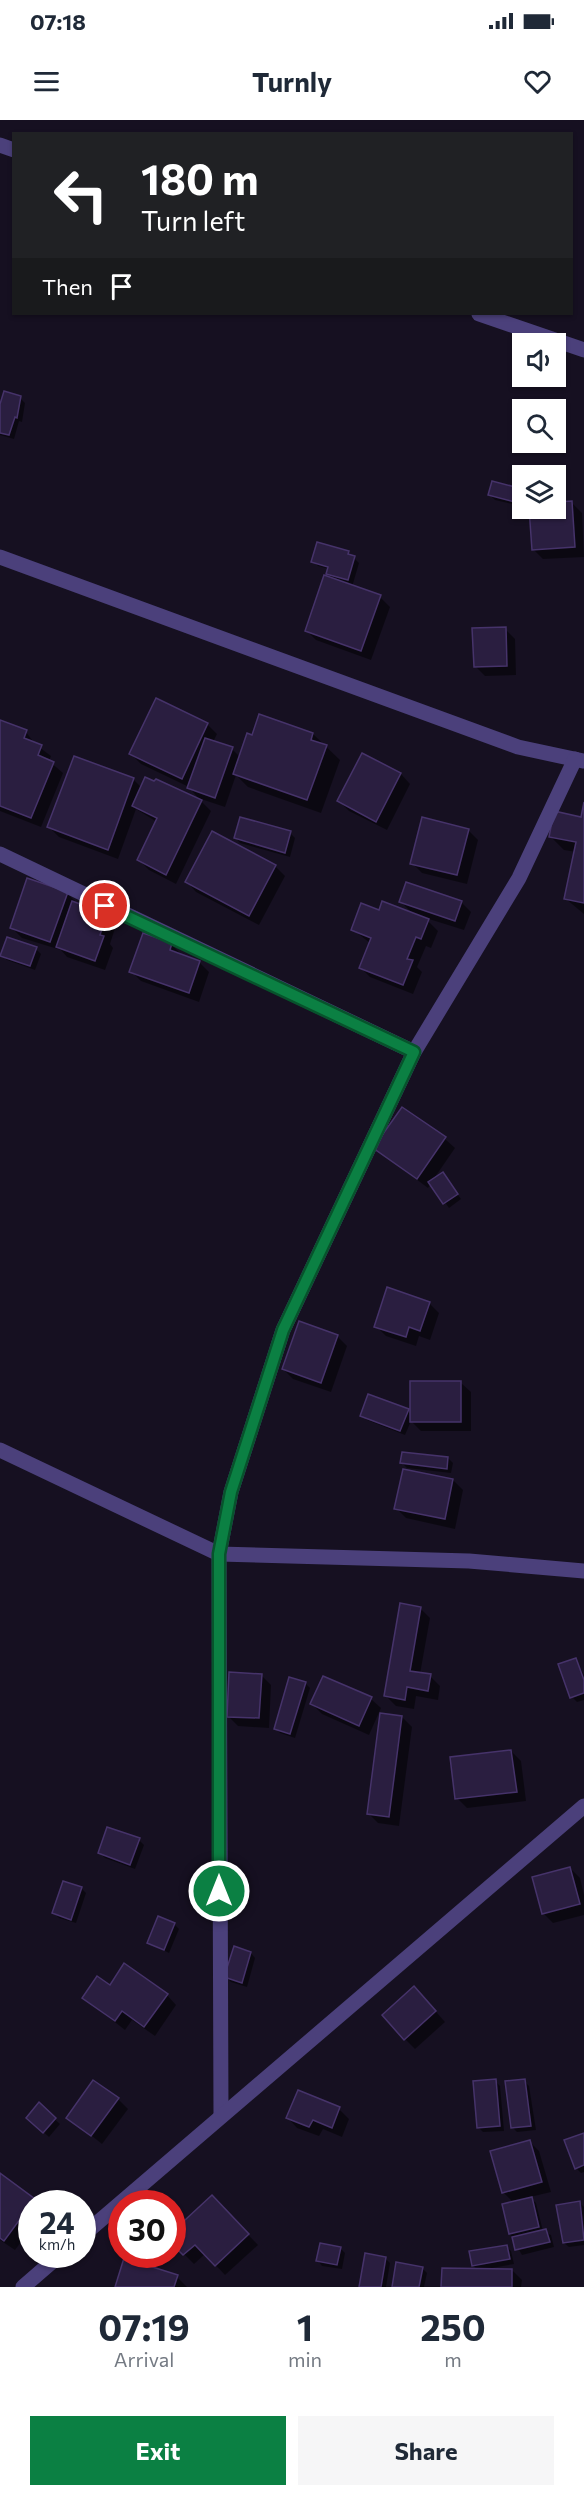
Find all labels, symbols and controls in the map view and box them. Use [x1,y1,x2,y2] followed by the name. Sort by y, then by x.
[30,8,86,35] text: 07:18
[30,65,63,98] icon: menu
[252,65,332,98] text: Turnly
[521,65,554,98] icon: heart
[141,152,259,204] text: 180 m
[42,156,120,234] icon: left
[141,204,245,237] text: Turn left
[105,270,138,303] icon: arrive
[42,273,93,300] text: Then
[512,333,566,519] map controls
[512,333,566,387] button: sound
[512,399,566,453] button: search
[512,465,566,519] button: layers
[79,880,130,931] pin
[88,889,121,922] icon: arrive
[187,1859,251,1923] position arrow
[108,2190,186,2268] speed limit sign: 30
[39,2203,75,2240] text: 24
[39,2235,75,2253] text: km/h
[98,2304,190,2348] text: 07:19
[297,2304,313,2348] text: 1
[420,2304,486,2348] text: 250
[114,2347,174,2371] text: Arrival
[288,2347,322,2371] text: min
[444,2347,462,2371] text: m
[30,2416,286,2485] button: Exit
[298,2416,554,2485] button: Share

